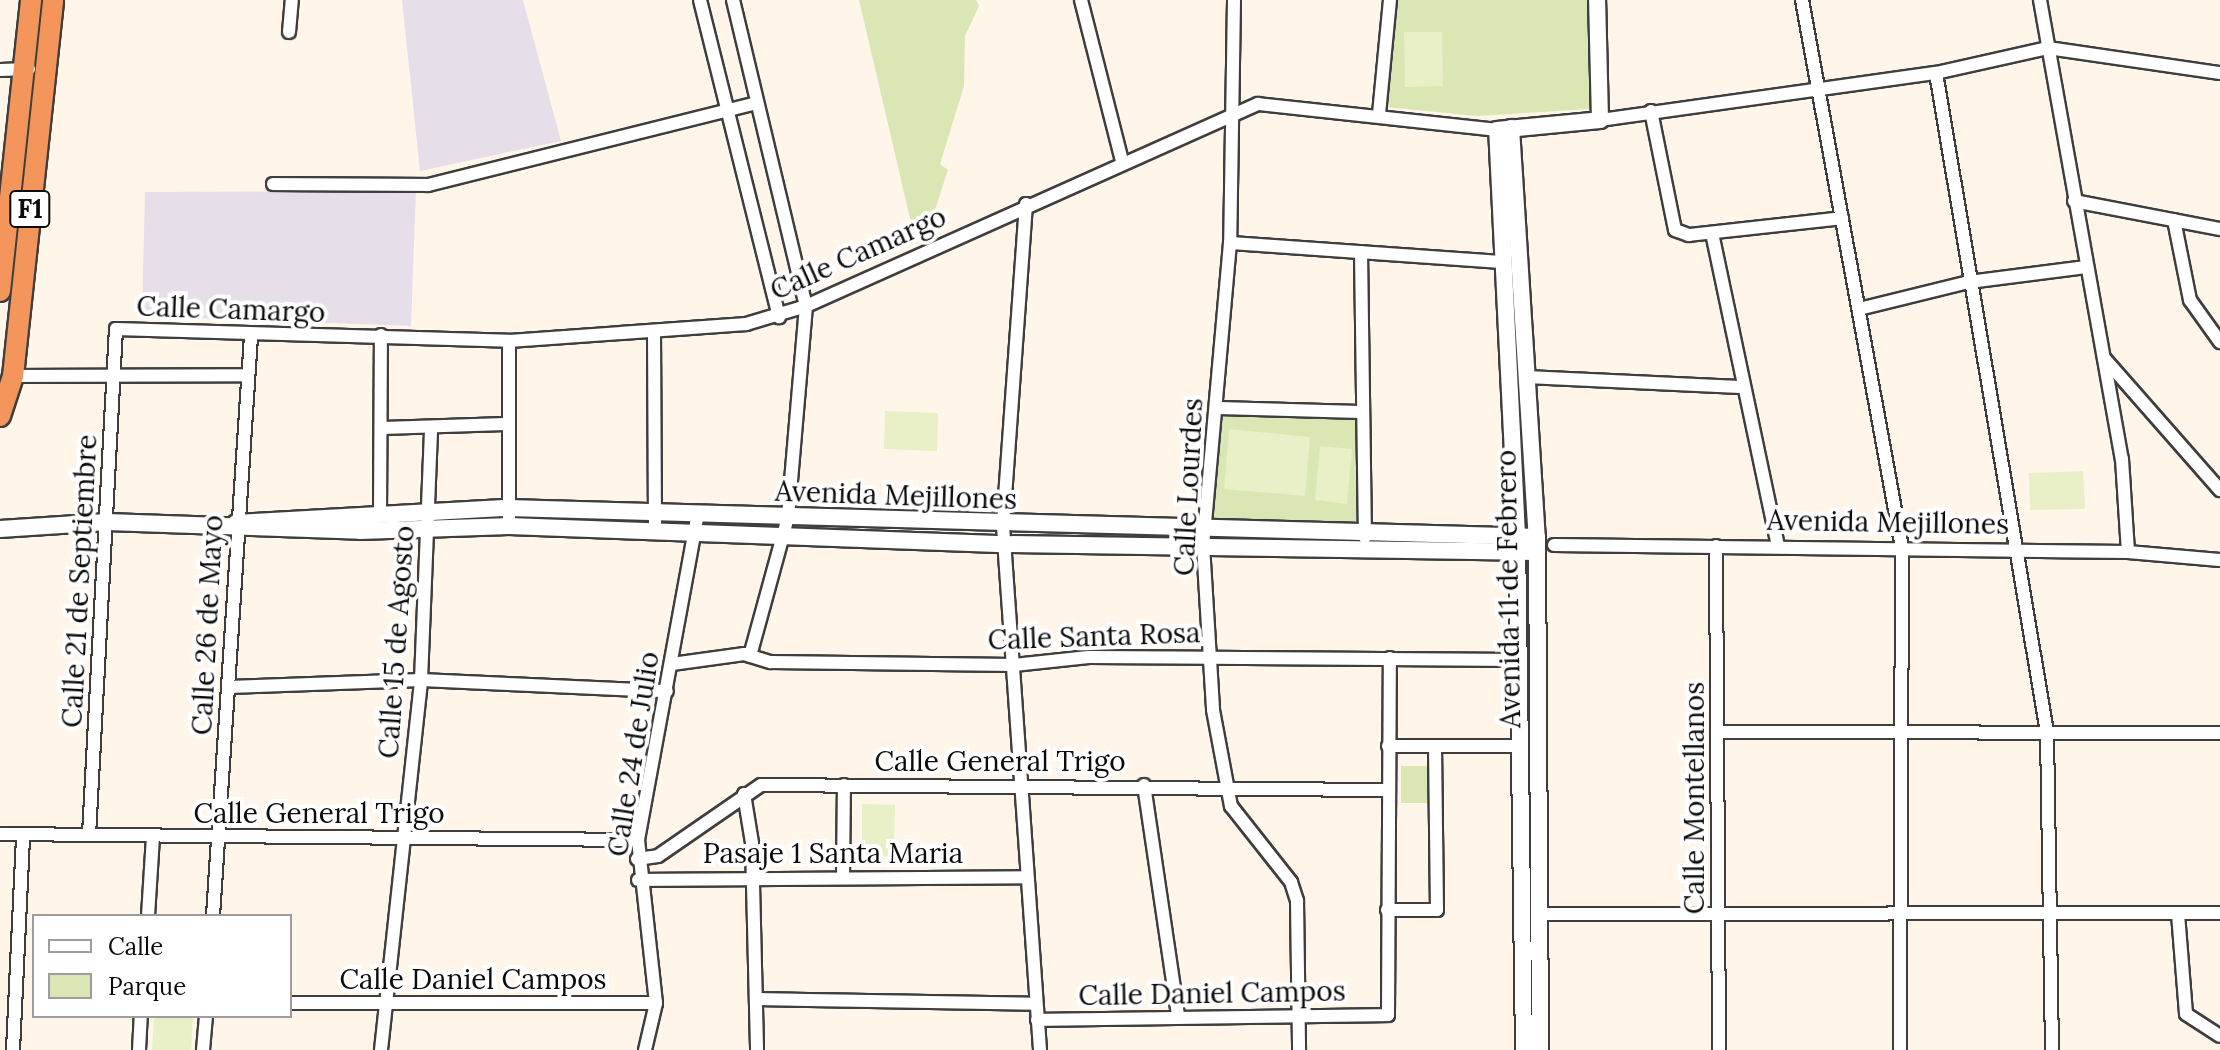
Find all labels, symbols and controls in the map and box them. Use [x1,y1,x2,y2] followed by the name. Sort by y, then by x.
[8,187,52,231] road number: F1
[765,199,951,307] street label: Calle Camargo
[136,289,326,329] street label: Calle Camargo
[1167,397,1209,577] street label: Calle Lourdes
[55,433,103,729] street label: Calle 21 de Septiembre
[1489,450,1527,728] street label: Avenida 11 de Febrero
[774,474,1018,516] street label: Avenida Mejillones
[1767,503,2009,541] street label: Avenida Mejillones
[184,514,230,736] street label: Calle 26 de Mayo
[371,524,421,760] street label: Calle 15 de Agosto
[987,615,1201,657] street label: Calle Santa Rosa
[600,649,666,859] street label: Calle 24 de Julio
[1677,682,1711,914] street label: Calle Montellanos
[874,744,1126,778] street label: Calle General Trigo
[193,796,445,830] street label: Calle General Trigo
[703,836,963,870] street label: Pasaje 1 Santa Maria
[32,914,292,1018] legend
[108,931,163,962] text: Calle
[339,962,607,996] street label: Calle Daniel Campos
[108,971,186,1002] text: Parque
[1078,974,1346,1012] street label: Calle Daniel Campos

